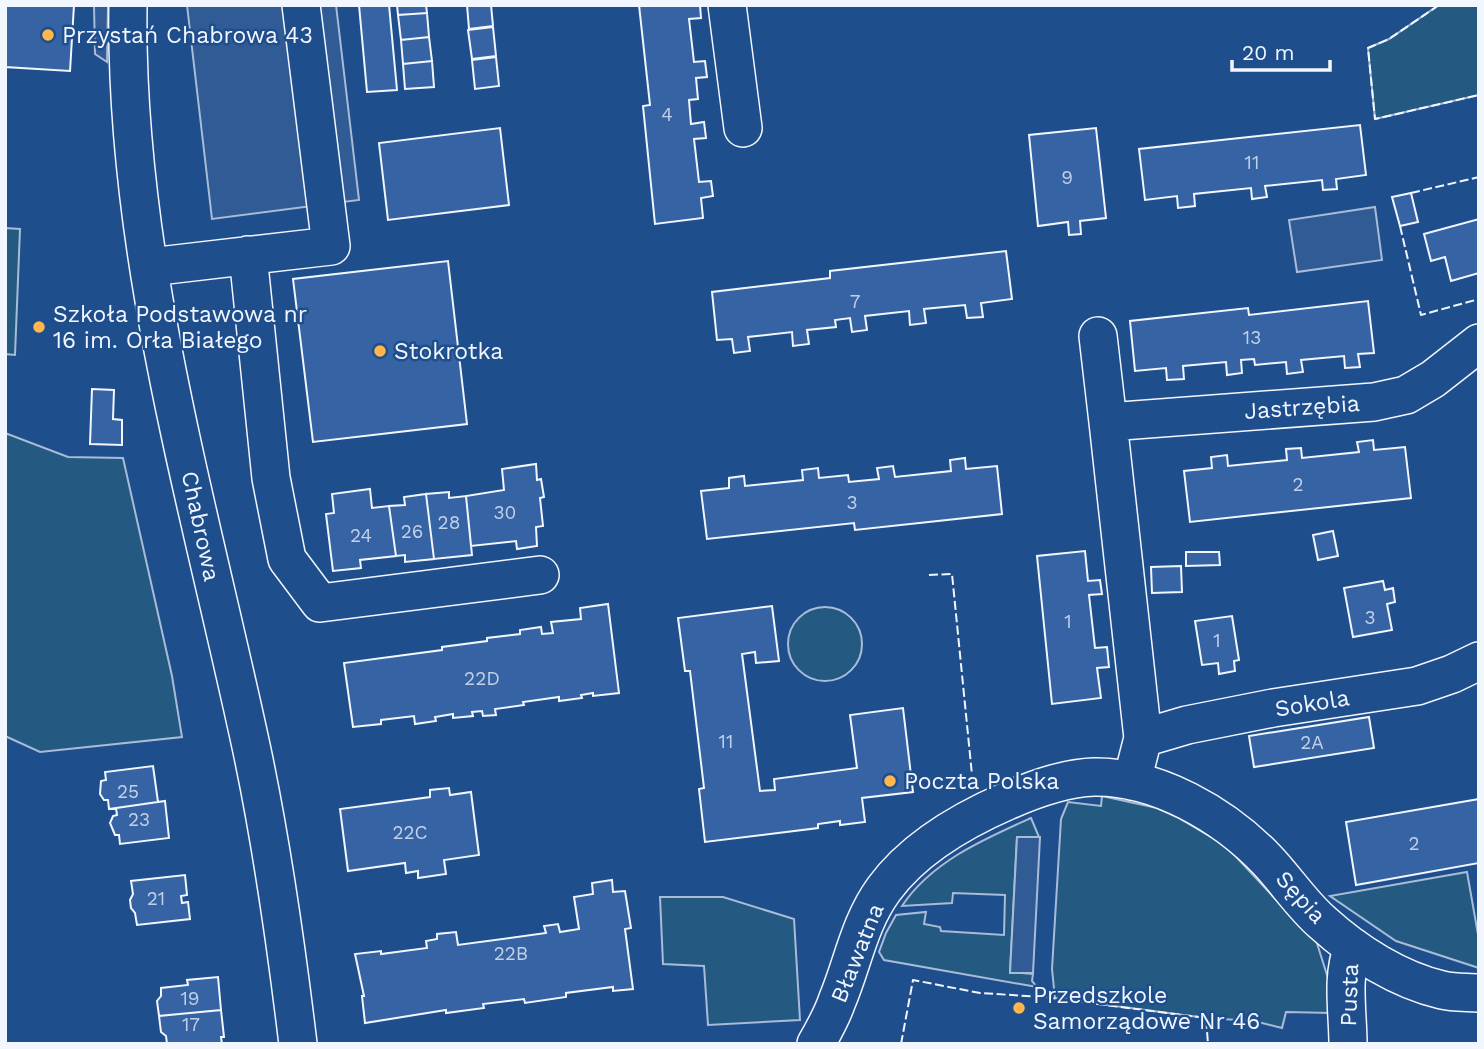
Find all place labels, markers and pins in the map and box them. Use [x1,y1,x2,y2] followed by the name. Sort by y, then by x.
[62,22,313,49] place label: Przystań Chabrowa 43
[40,27,56,43] marker: Przystań Chabrowa 43
[53,301,307,354] place label: Szkoła Podstawowa nr 16 im. Orła Białego
[31,319,47,335] marker: Szkoła Podstawowa nr 16 im. Orła Białego
[394,338,503,365] place label: Stokrotka
[372,343,388,359] marker: Stokrotka
[904,768,1059,795] place label: Poczta Polska
[882,773,898,789] marker: Poczta Polska
[1033,982,1260,1035] place label: Przedszkole Samorządowe Nr 46
[1011,1000,1027,1016] marker: Przedszkole Samorządowe Nr 46

